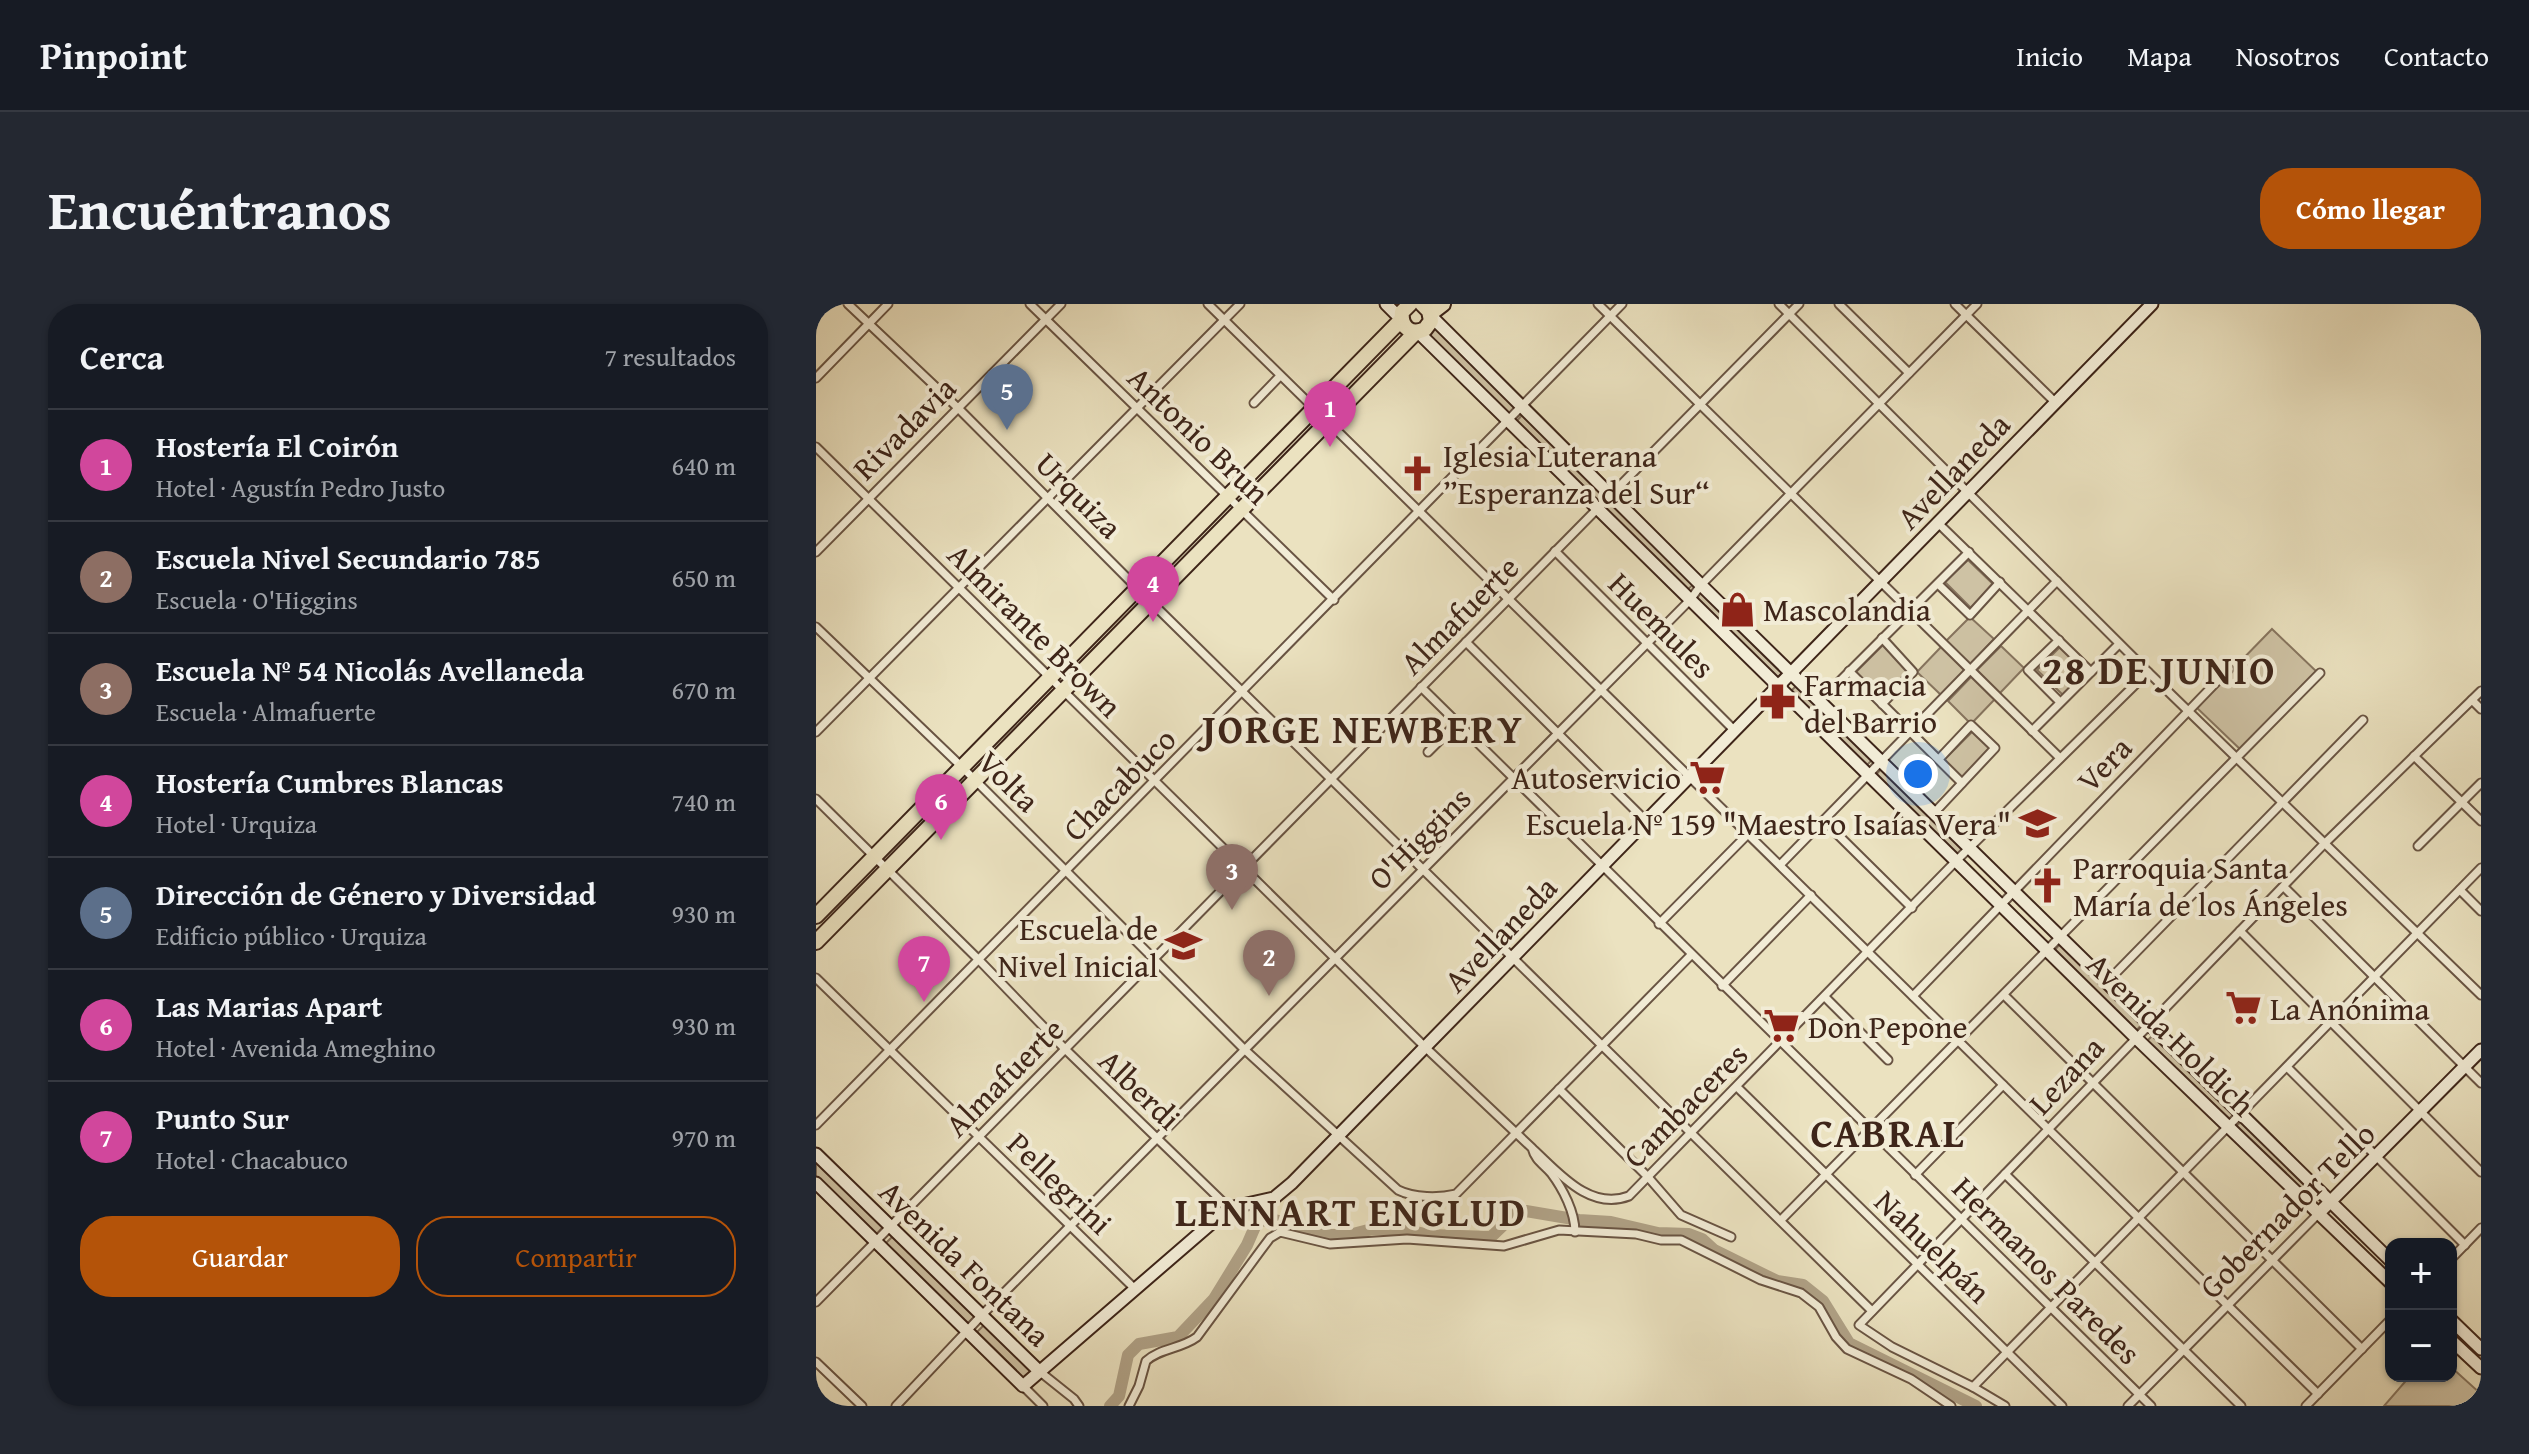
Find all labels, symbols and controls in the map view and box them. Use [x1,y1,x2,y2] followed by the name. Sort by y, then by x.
[40,27,187,83] text: Pinpoint
[2016,35,2083,76] text: Inicio
[2127,35,2192,76] text: Mapa
[2236,35,2340,76] text: Nosotros
[2384,35,2489,76] text: Contacto
[48,167,392,250] text: Encuéntranos
[2260,168,2481,249] button: Cómo llegar
[80,332,164,381] text: Cerca
[605,337,736,376] text: 7 resultados
[1117,355,1281,515] street label: Antonio Brun
[981,364,1033,430] pin: 5
[842,366,966,490] street label: Rivadavia
[1304,381,1356,447] pin: 1
[1885,402,2021,540] street label: Avellaneda
[156,424,398,468] text: Hostería El Coirón
[1443,432,1710,516] place label: Iglesia Luterana ”Esperanza del Sur“
[1025,441,1133,549] street label: Urquiza
[99,446,113,485] text: 1
[671,446,736,485] text: 640 m
[1398,454,1436,492] church icon: Iglesia Luterana ”Esperanza del Sur“
[156,468,445,507] text: Hotel · Agustín Pedro Justo
[937,532,1133,728] street label: Almirante Brown
[156,536,541,580] text: Escuela Nivel Secundario 785
[1389,545,1529,685] street label: Almafuerte
[1127,556,1179,622] pin: 4
[99,558,113,597] text: 2
[671,558,736,597] text: 650 m
[1598,561,1726,689] street label: Huemules
[156,580,358,619] text: Escuela · O'Higgins
[1763,586,1931,633] place label: Mascolandia
[1718,590,1756,628] shop icon: Mascolandia
[2042,640,2276,699] district label: 28 DE JUNIO
[156,648,584,692] text: Escuela Nº 54 Nicolás Avellaneda
[1804,661,1937,745] place label: Farmacia del Barrio
[99,670,113,709] text: 3
[671,670,736,709] text: 670 m
[1759,683,1797,721] pharmacy icon: Farmacia del Barrio
[156,692,376,731] text: Escuela · Almafuerte
[1196,699,1524,758] district label: JORGE NEWBERY
[1051,716,1187,852] street label: Chacabuco
[2066,725,2142,803] street label: Vera
[967,739,1051,823] street label: Volta
[1511,754,1681,801] place label: Autoservicio
[1898,754,1938,794] your location
[1688,758,1726,796] supermarket icon: Autoservicio
[156,760,504,804] text: Hostería Cumbres Blancas
[915,774,967,840] pin: 6
[1357,776,1481,900] street label: O'Higgins
[99,782,113,821] text: 4
[671,782,736,821] text: 740 m
[1526,800,2011,847] place label: Escuela Nº 159 "Maestro Isaías Vera"
[156,804,317,843] text: Hotel · Urquiza
[2018,804,2056,842] school or university icon: Escuela Nº 159 "Maestro Isaías Vera"
[1206,844,1258,910] pin: 3
[2073,844,2348,928] place label: Parroquia Santa María de los Ángeles
[1432,865,1568,1003] street label: Avellaneda
[2028,866,2066,904] church icon: Parroquia Santa María de los Ángeles
[156,872,596,916] text: Dirección de Género y Diversidad
[99,894,113,933] text: 5
[671,894,736,933] text: 930 m
[998,905,1158,989] place label: Escuela de Nivel Inicial
[156,916,427,955] text: Edificio público · Urquiza
[1165,927,1203,965] school or university icon: Escuela de Nivel Inicial
[1243,930,1295,996] pin: 2
[898,936,950,1002] pin: 7
[2076,941,2266,1127] street label: Avenida Holdich
[156,984,382,1028] text: Las Marias Apart
[2270,985,2430,1032] place label: La Anónima
[2225,989,2263,1027] supermarket icon: La Anónima
[1808,1003,1968,1050] place label: Don Pepone
[99,1006,113,1045] text: 6
[671,1006,736,1045] text: 930 m
[934,1007,1074,1147] street label: Almafuerte
[1763,1007,1801,1045] supermarket icon: Don Pepone
[2017,1025,2115,1125] street label: Lezana
[156,1028,436,1067] text: Hotel · Avenida Ameghino
[1612,1032,1758,1178] street label: Cambaceres
[1088,1038,1192,1140] street label: Alberdi
[156,1096,289,1140] text: Punto Sur
[1811,1103,1965,1162] district label: CABRAL
[2188,1111,2386,1309] street label: Gobernador Tello
[99,1118,113,1157] text: 7
[671,1118,736,1157] text: 970 m
[997,1121,1123,1245] street label: Pellegrini
[156,1140,348,1179] text: Hotel · Chacabuco
[1942,1165,2152,1375] street label: Hermanos Paredes
[869,1169,1061,1357] street label: Avenida Fontana
[1864,1178,2002,1314] street label: Nahuelpán
[1175,1182,1527,1241] district label: LENNART ENGLUD
[80,1216,400,1297] button: Guardar
[416,1216,736,1297] button: Compartir
[2385,1238,2457,1382] map controls
[2385,1238,2457,1310] button: +
[2385,1310,2457,1382] button: −

